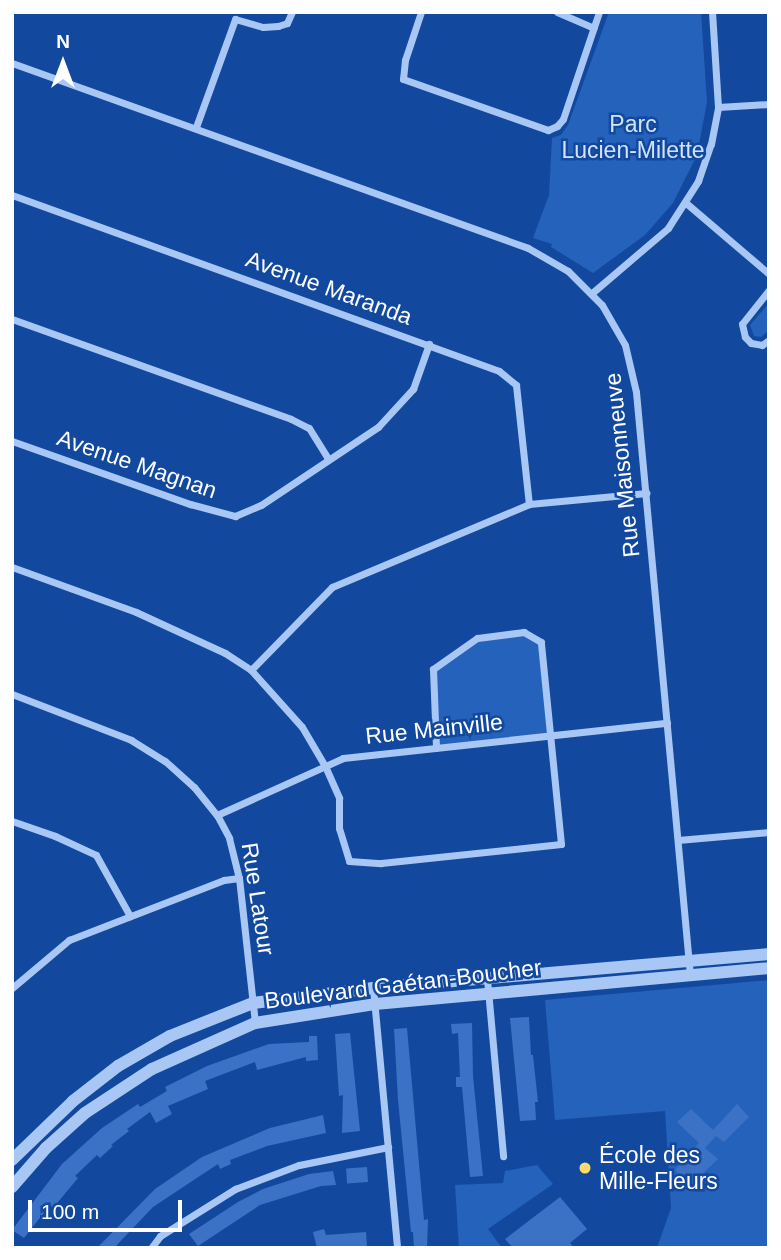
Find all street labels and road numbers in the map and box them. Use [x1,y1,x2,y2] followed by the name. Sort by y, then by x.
[242,245,416,331] street label: Avenue Maranda
[599,371,645,559] street label: Rue Maisonneuve
[54,424,220,504] street label: Avenue Magnan
[364,708,504,750] street label: Rue Mainville
[235,841,281,957] street label: Rue Latour
[263,953,543,1015] street label: Boulevard Gaétan-Boucher

